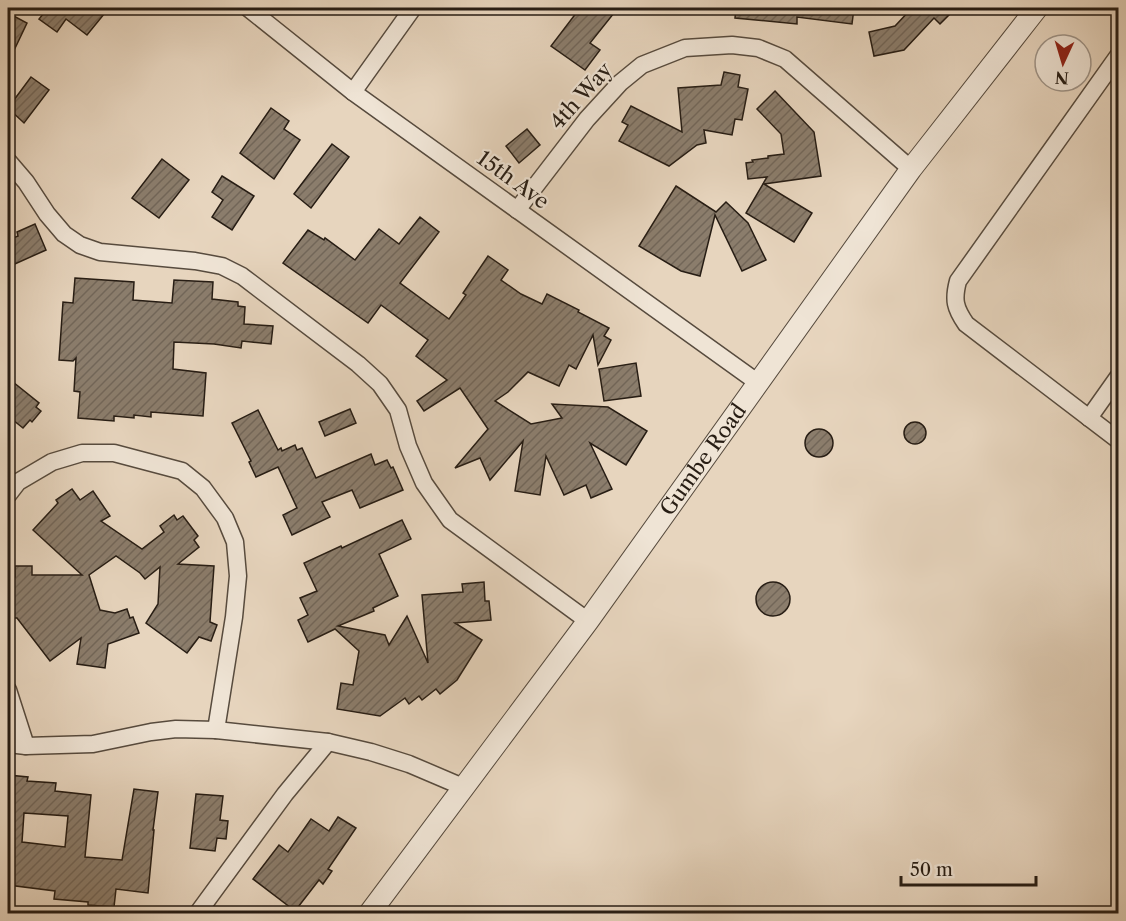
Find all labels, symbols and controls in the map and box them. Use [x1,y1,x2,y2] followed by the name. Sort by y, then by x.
[1033,33,1093,93] north arrow
[544,57,617,134] street label: 4th Way
[1054,67,1070,88] text: N
[473,145,554,214] street label: 15th Ave
[654,399,751,520] street label: Gumbe Road
[901,849,1036,887] scale bar
[910,859,953,881] text: 50 m

